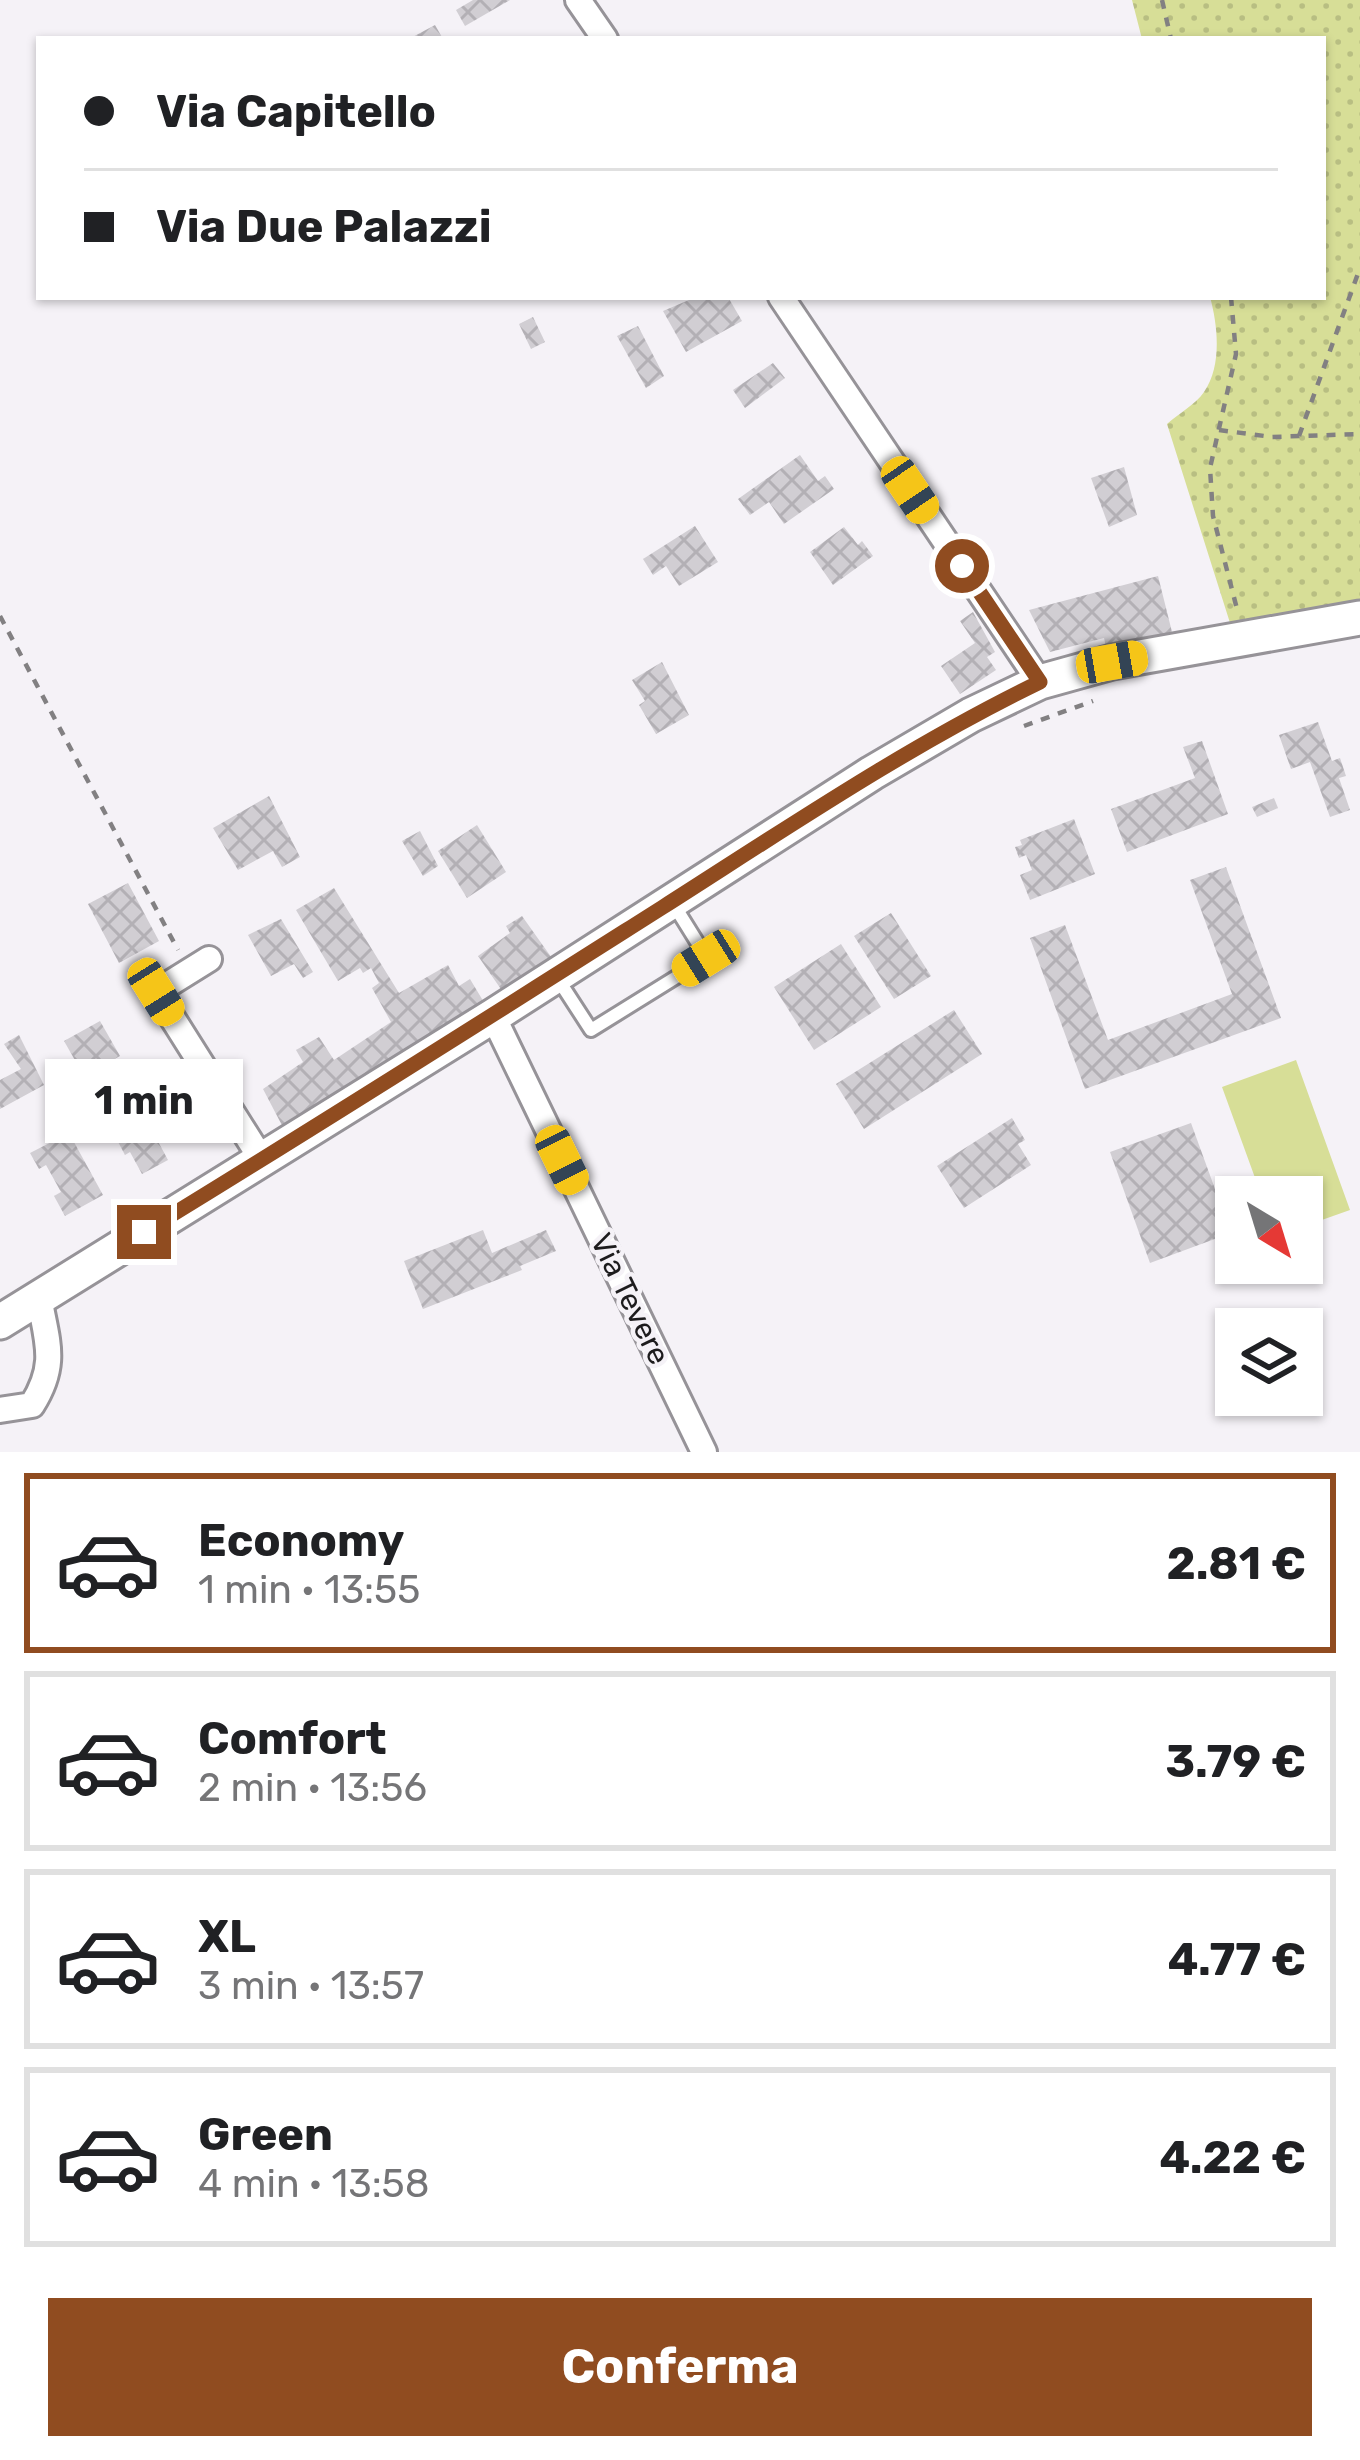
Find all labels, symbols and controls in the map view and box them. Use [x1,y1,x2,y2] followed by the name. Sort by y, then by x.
[156,85,436,138] text: Via Capitello
[156,200,492,253] text: Via Due Palazzi
[875,450,945,530] car
[935,539,989,593] route start
[1073,638,1151,686] car
[666,924,746,992] car
[122,952,190,1032] car
[45,1058,243,1142] callout: 1 min
[94,1078,194,1124] text: 1 min
[530,1120,594,1200] car
[1215,1176,1323,1284] north arrow
[1215,1176,1323,1416] map controls
[117,1205,171,1259] route end
[583,1228,677,1370] street label: Via Tevere
[1215,1308,1323,1416] button: layers
[54,1509,162,1617] icon: car
[198,1514,404,1567] text: Economy
[1166,1537,1306,1590] text: 2.81 €
[198,1567,420,1613] text: 1 min · 13:55
[54,1707,162,1815] icon: car
[198,1712,387,1765] text: Comfort
[1165,1735,1306,1788] text: 3.79 €
[198,1765,427,1811] text: 2 min · 13:56
[54,1905,162,2013] icon: car
[198,1910,256,1963] text: XL
[1168,1933,1306,1986] text: 4.77 €
[198,1963,424,2009] text: 3 min · 13:57
[54,2103,162,2211] icon: car
[198,2108,333,2161] text: Green
[1159,2131,1306,2184] text: 4.22 €
[198,2161,430,2207] text: 4 min · 13:58
[48,2298,1312,2436] button: Conferma

